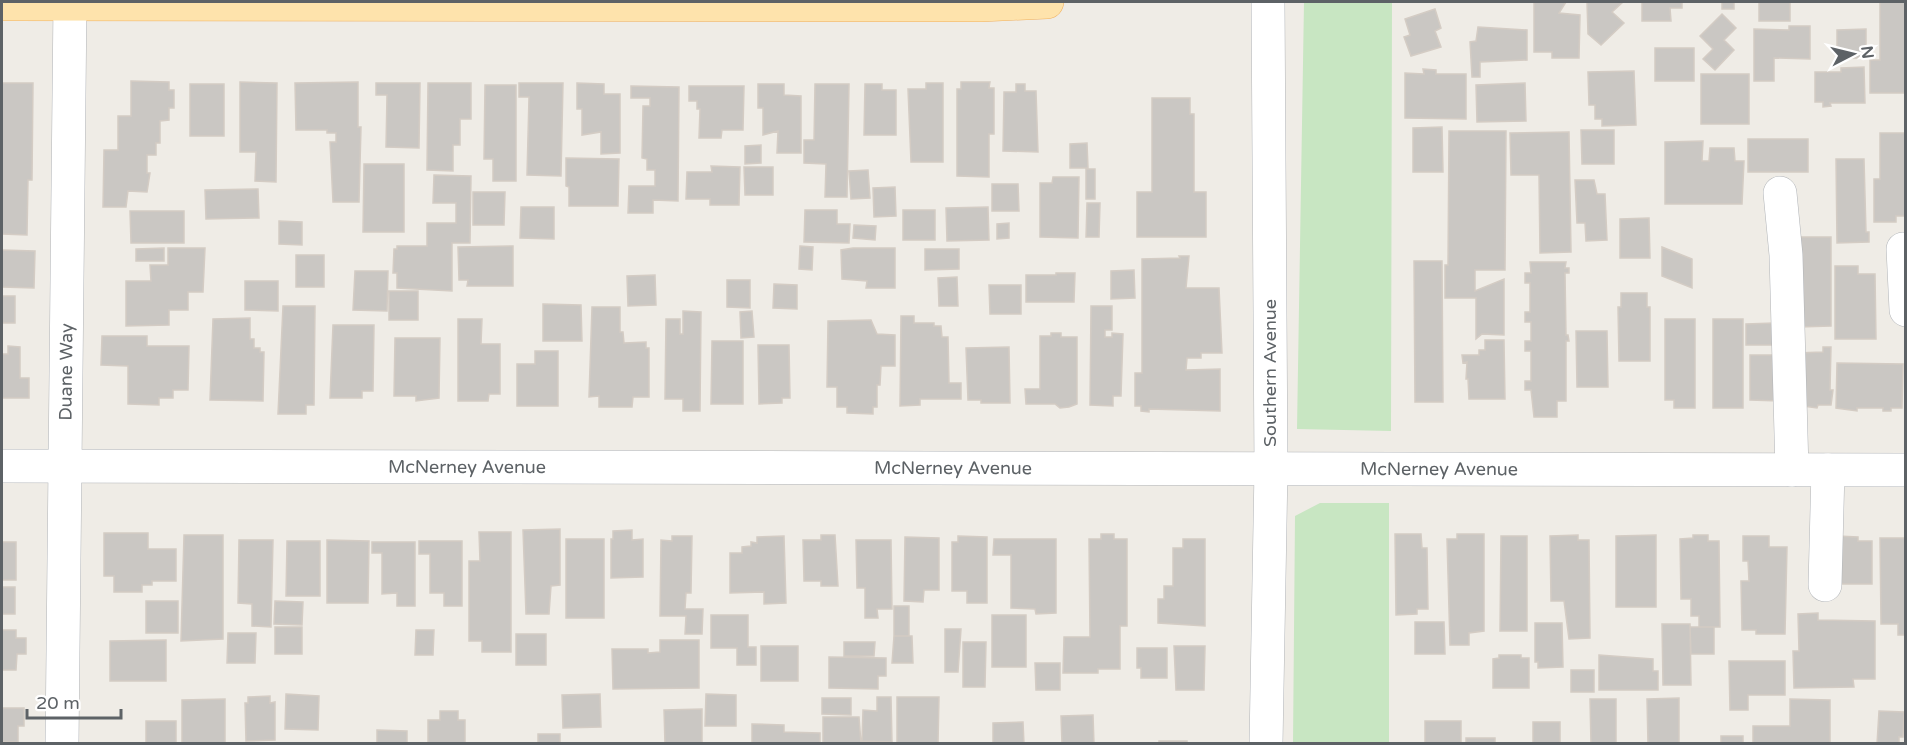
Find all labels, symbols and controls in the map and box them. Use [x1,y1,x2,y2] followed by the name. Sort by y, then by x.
[1823,24,1883,84] north arrow
[1856,45,1878,60] text: N
[1259,299,1281,447] street label: Southern Avenue
[54,323,78,421] street label: Duane Way
[388,456,546,478] street label: McNerney Avenue
[874,457,1032,479] street label: McNerney Avenue
[1360,458,1518,480] street label: McNerney Avenue
[27,682,122,720] scale bar
[36,692,80,714] text: 20 m

